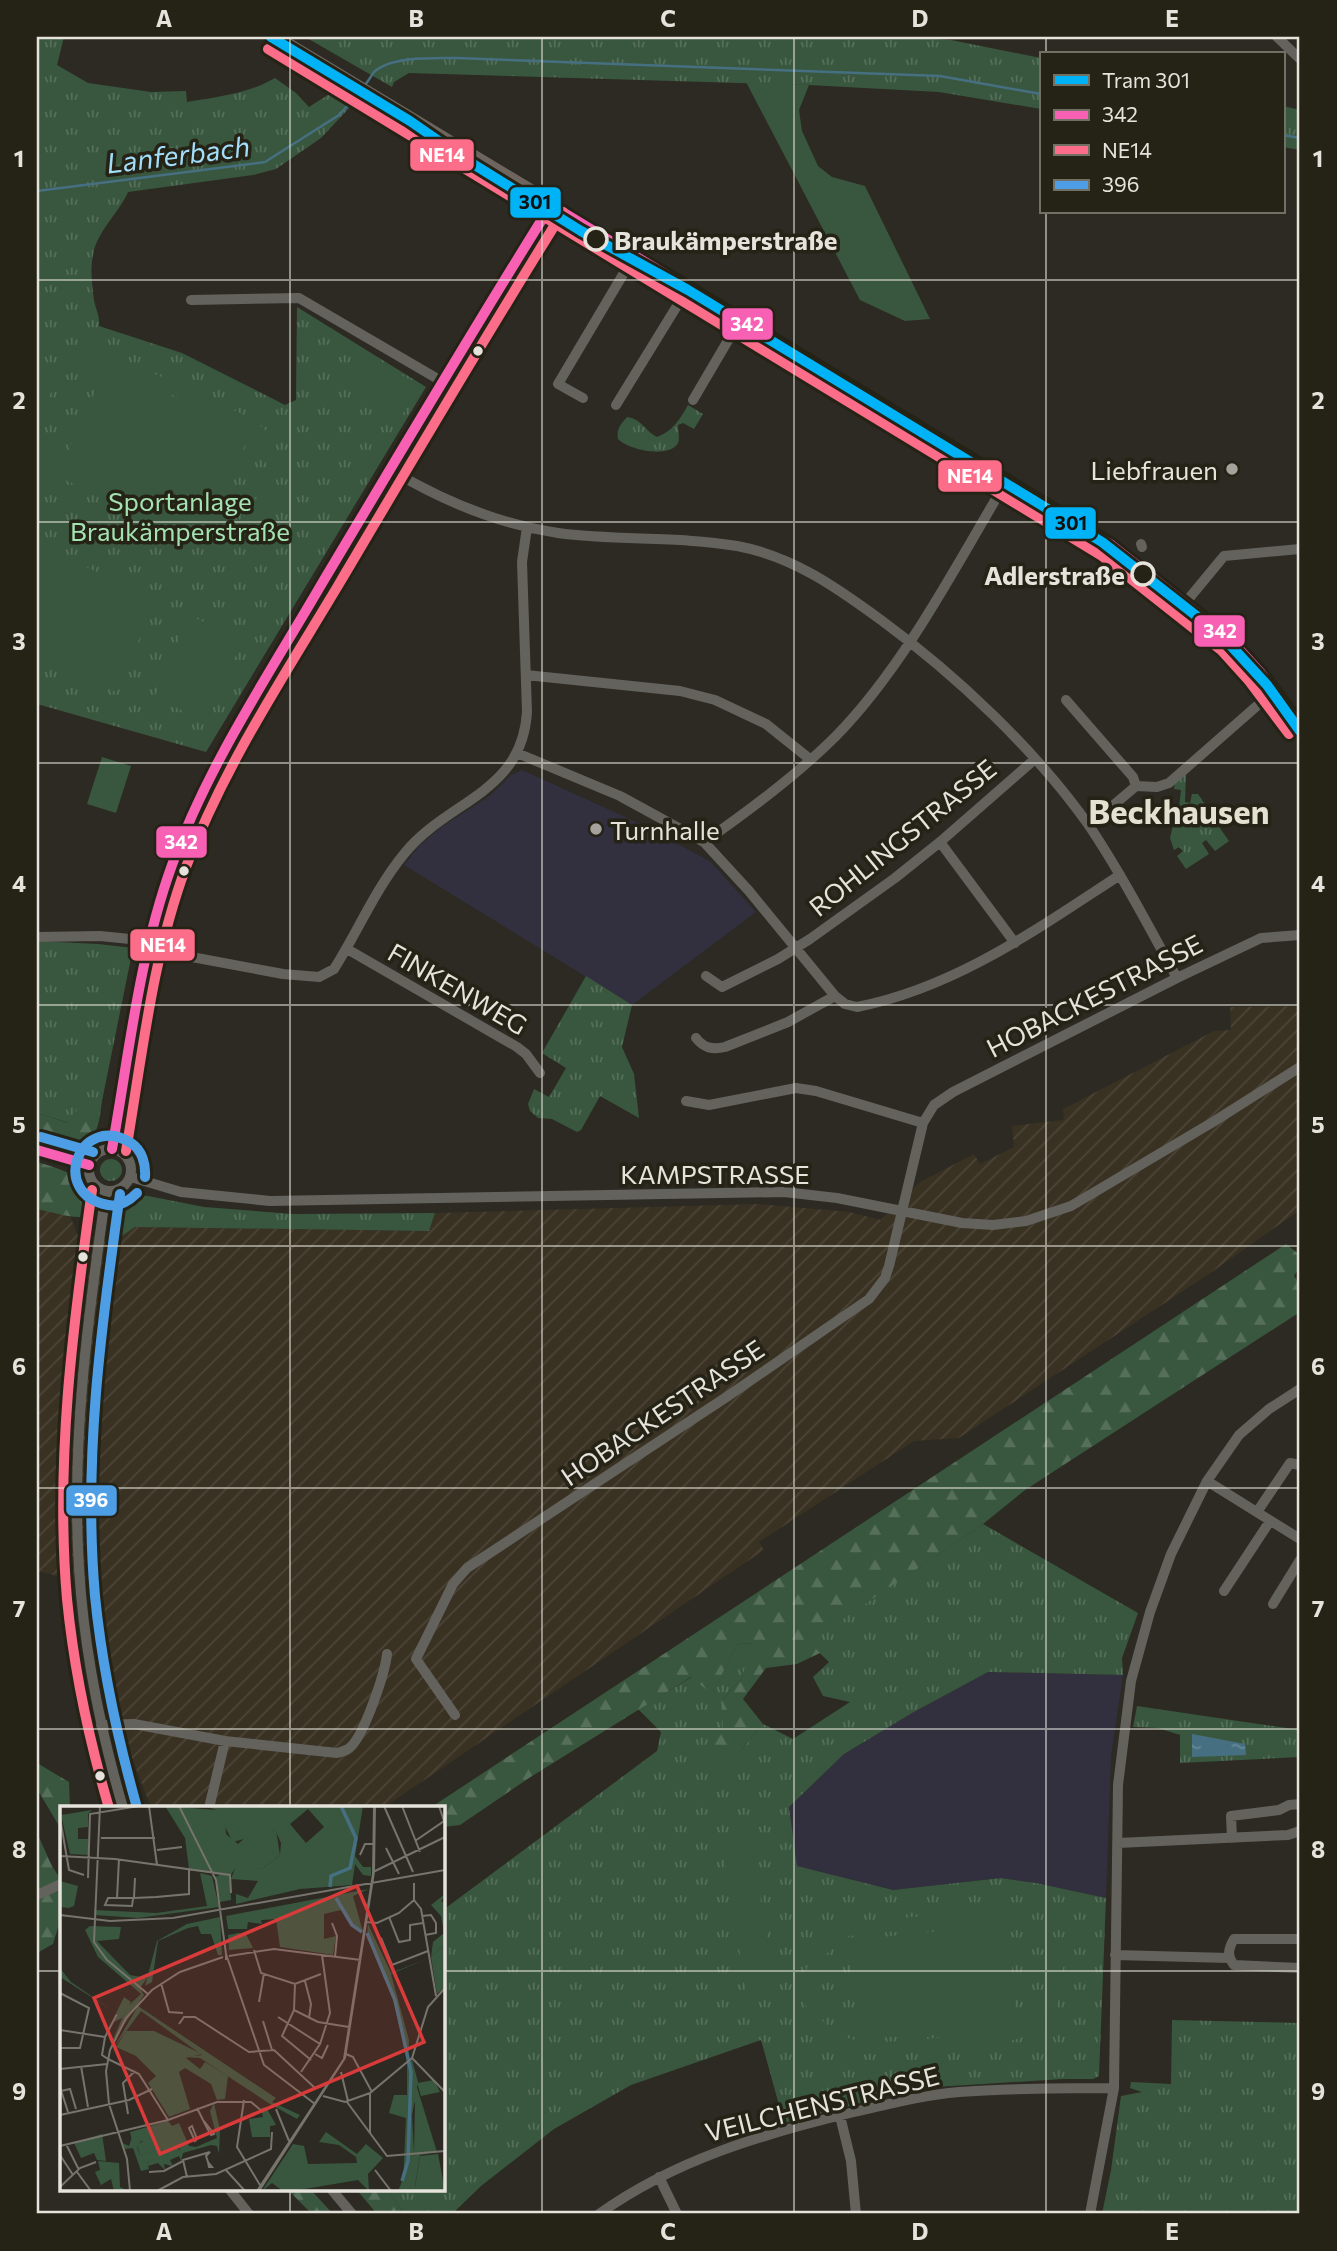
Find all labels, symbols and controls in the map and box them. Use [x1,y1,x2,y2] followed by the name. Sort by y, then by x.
[156,4,173,32] text: A
[408,4,424,32] text: B
[660,4,676,32] text: C
[912,4,929,32] text: D
[1165,4,1179,32] text: E
[1040,52,1284,214] legend
[1102,67,1190,92] text: Tram 301
[1102,101,1138,126] text: 342
[104,128,252,180] water label: Lanferbach
[1102,137,1152,162] text: NE14
[409,138,475,172] line badge: NE14
[419,143,465,166] text: NE14
[14,144,24,172] text: 1
[1313,144,1323,172] text: 1
[1102,171,1139,196] text: 396
[509,186,562,219] line badge: 301
[519,190,551,213] text: 301
[614,224,838,255] place label: Braukämperstraße
[584,227,608,251] marker: Braukämperstraße
[721,307,774,341] line badge: 342
[730,312,764,335] text: 342
[471,344,485,358] unlabelled marker
[12,386,26,414] text: 2
[1311,386,1325,414] text: 2
[1090,454,1218,485] place label: Liebfrauen
[937,459,1003,493] line badge: NE14
[1224,461,1240,477] marker: Liebfrauen
[947,464,993,487] text: NE14
[70,485,290,546] park label: Sportanlage Braukämperstraße
[1044,506,1097,540] line badge: 301
[1055,511,1087,534] text: 301
[984,559,1125,590] place label: Adlerstraße
[1131,562,1155,586] marker: Adlerstraße
[1193,614,1246,648] line badge: 342
[1203,619,1237,642] text: 342
[12,627,26,655] text: 3
[1311,627,1325,655] text: 3
[802,752,1002,922] street label: ROHLINGSTRASSE
[1088,790,1270,831] district label: Beckhausen
[610,814,720,845] place label: Turnhalle
[588,821,604,837] marker: Turnhalle
[155,825,208,859] line badge: 342
[164,830,198,853] text: 342
[177,864,191,878] unlabelled marker
[12,869,26,897] text: 4
[1311,869,1325,897] text: 4
[981,927,1207,1063] street label: HOBACKESTRASSE
[129,928,196,962] line badge: NE14
[140,933,186,956] text: NE14
[383,936,533,1040] street label: FINKENWEG
[12,1110,26,1138] text: 5
[1311,1110,1325,1138] text: 5
[620,1158,810,1189] street label: KAMPSTRASSE
[76,1250,90,1264] unlabelled marker
[555,1333,769,1491] street label: HOBACKESTRASSE
[12,1352,26,1380] text: 6
[1311,1352,1325,1380] text: 6
[65,1484,118,1517] line badge: 396
[74,1488,108,1511] text: 396
[13,1594,25,1622] text: 7
[1312,1594,1324,1622] text: 7
[93,1769,107,1783] unlabelled marker
[60,1806,444,2192] inset map
[12,1835,26,1863] text: 8
[1311,1835,1325,1863] text: 8
[702,2059,942,2147] street label: VEILCHENSTRASSE
[12,2077,26,2105] text: 9
[1311,2077,1325,2105] text: 9
[156,2217,173,2245] text: A
[408,2217,424,2245] text: B
[660,2217,676,2245] text: C
[912,2217,929,2245] text: D
[1165,2217,1179,2245] text: E

